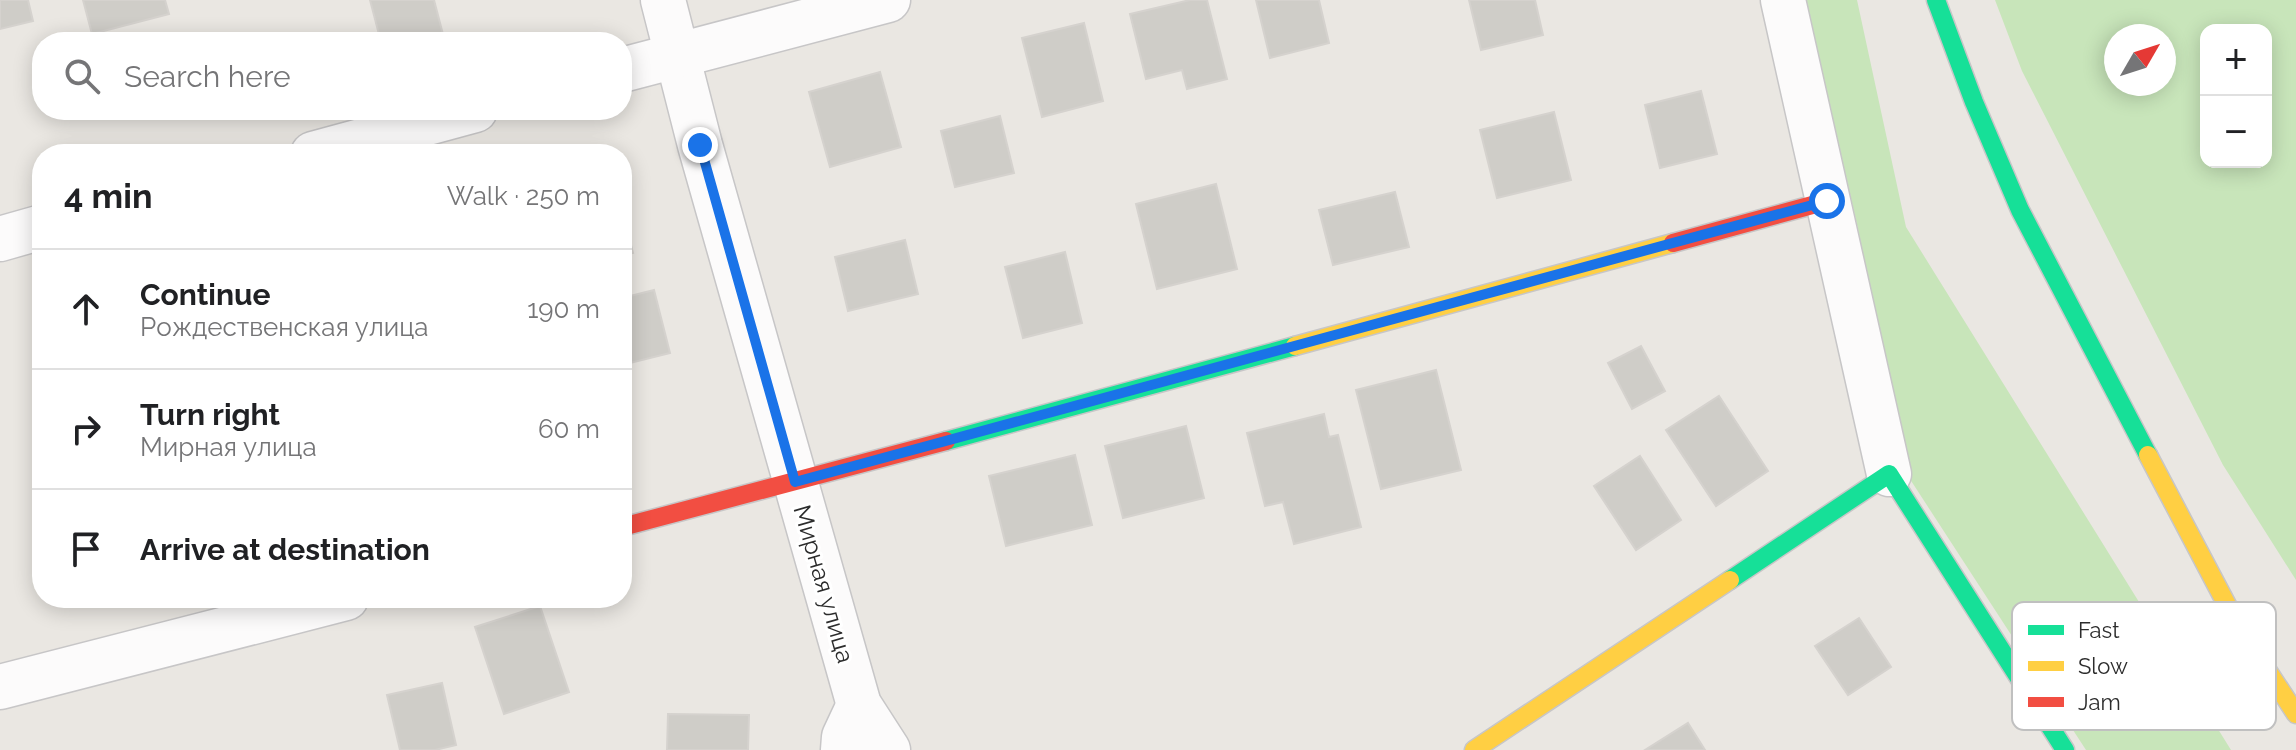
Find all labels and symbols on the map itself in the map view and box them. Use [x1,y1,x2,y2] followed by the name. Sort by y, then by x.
[2104,24,2176,96] north arrow
[682,127,718,163] route end
[1809,183,1845,219] route start
[788,502,860,666] street label: Мирная улица
[2012,602,2276,730] legend
[2078,617,2120,643] text: Fast
[2078,653,2128,679] text: Slow
[2078,689,2121,715] text: Jam

